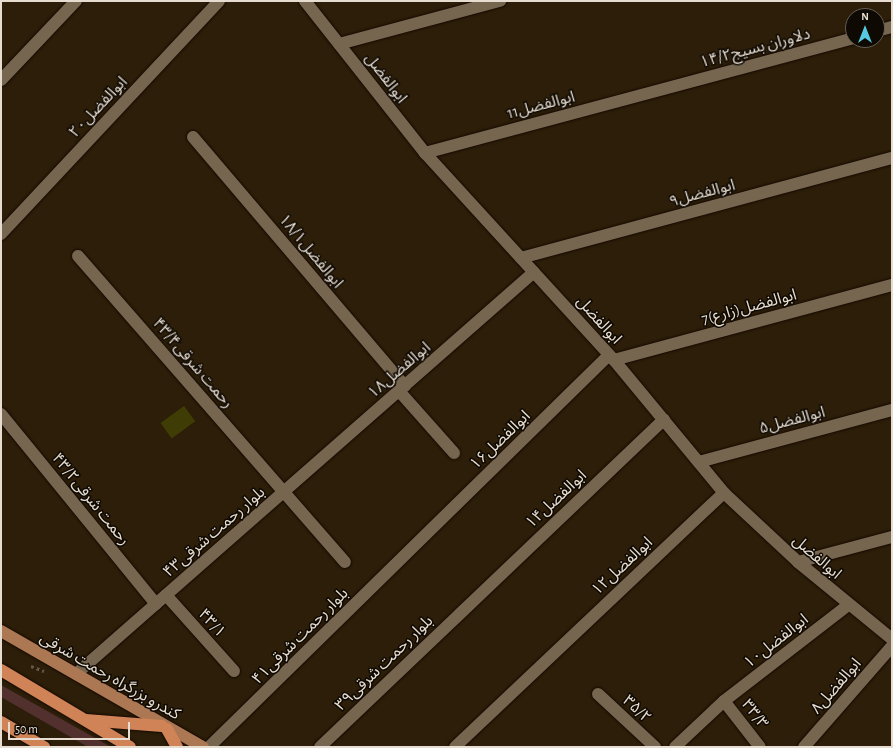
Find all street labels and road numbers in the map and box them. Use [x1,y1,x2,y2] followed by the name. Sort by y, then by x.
[698,24,812,72] street label: ۱۴/۲دلاوران بسیج
[360,49,412,107] street label: ابوالفضل
[65,72,131,142] street label: ابوالفضل۲۰
[505,87,577,123] street label: 11ابوالفضل
[667,175,737,211] street label: ابوالفضل۹
[275,210,347,292] street label: ابوالفضل۱۸/۱
[699,285,799,329] street label: 7ابوالفضل(زارع)
[572,292,626,348] street label: ابوالفضل
[149,314,237,412] street label: ۴۳/۴رحمت شرقی
[364,338,434,402] street label: ابوالفضل۱۸
[757,402,827,438] street label: ابوالفضل۵
[466,406,534,474] street label: ابوالفضل۱۶
[48,449,134,549] street label: ۴۳/۲رحمت شرقی
[521,466,591,532] street label: ابوالفضل۱۴
[159,483,269,581] street label: بلوار رحمت شرقی۴۳
[789,531,845,583] street label: ابوالفضل
[587,533,657,599] street label: ابوالفضل۱۲
[248,584,352,688] street label: بلوار رحمت شرقی۴۱
[194,605,230,641] street label: ۴۳/۱
[740,610,812,672] street label: ابوالفضل۱۰
[331,611,437,715] street label: بلوار رحمت شرقی۳۹
[36,628,184,724] street label: کندرو بزرگراه رحمت شرقی
[807,654,865,718] street label: ابوالفضل۸
[619,691,655,727] street label: ۳۵/۲
[738,695,772,733] street label: ۳۳/۳

